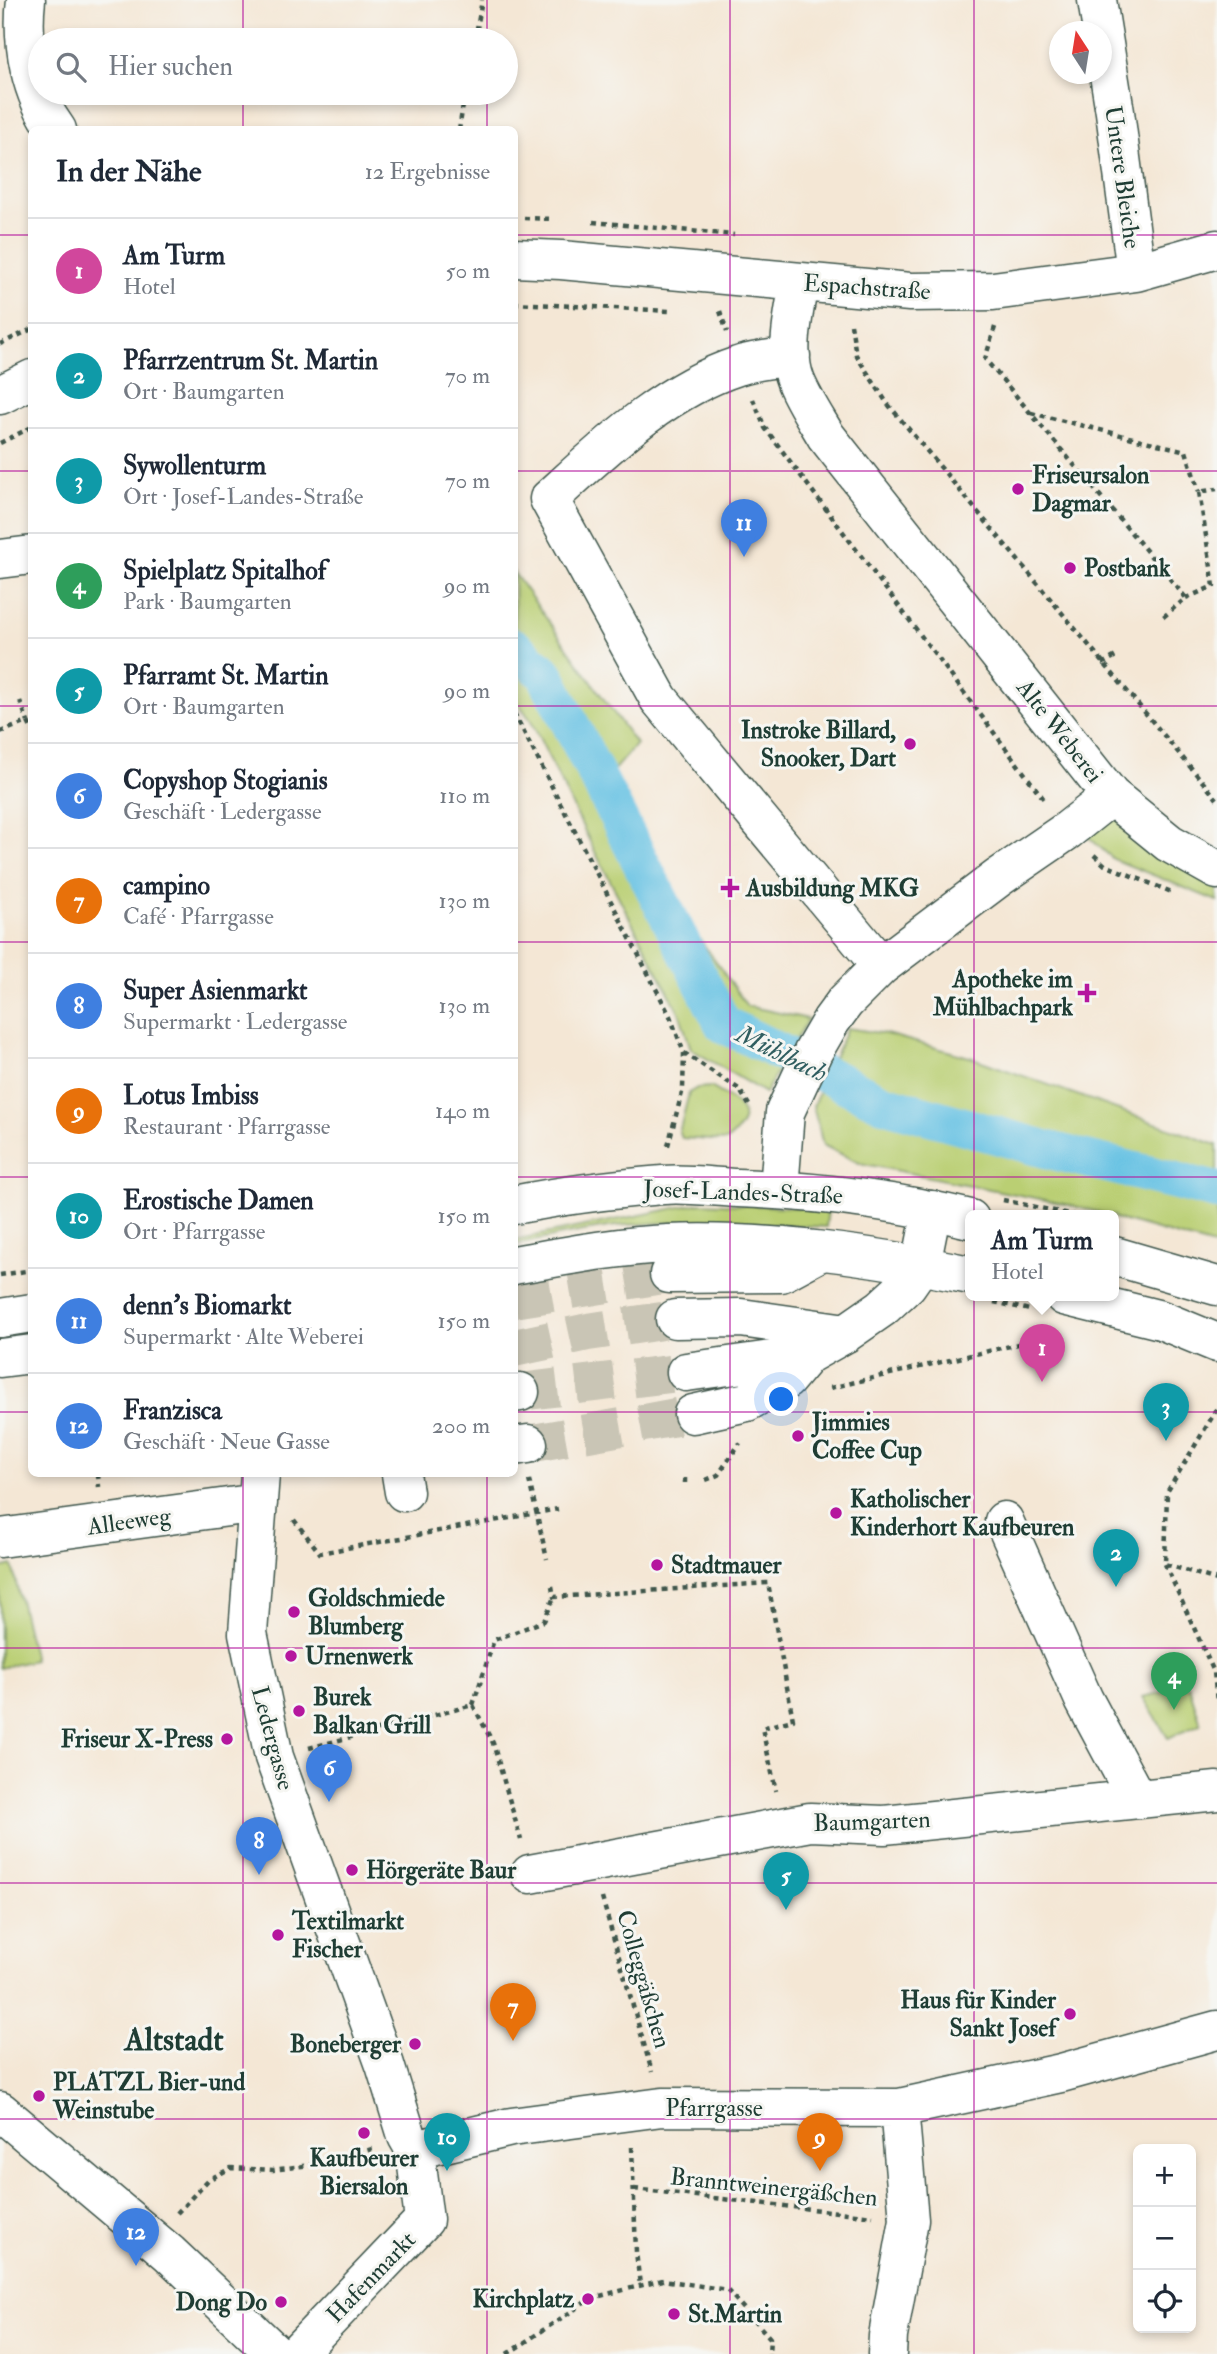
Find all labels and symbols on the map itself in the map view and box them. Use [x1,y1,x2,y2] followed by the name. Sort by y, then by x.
[1049,21,1112,84] north arrow
[1097,104,1148,250] street label: Untere Bleiche
[802,268,932,307] street label: Espachstraße
[1032,460,1150,519] place label: Friseursalon Dagmar
[1010,481,1026,497] marker: Friseursalon Dagmar
[721,499,767,557] pin: 11
[1084,553,1171,584] place label: Postbank
[1062,560,1078,576] marker: Postbank
[1009,672,1110,790] street label: Alte Weberei
[741,715,896,774] place label: Instroke Billard, Snooker, Dart
[902,736,918,752] marker: Instroke Billard, Snooker, Dart
[745,873,919,904] place label: Ausbildung MKG
[720,878,740,898] marker: Ausbildung MKG
[932,964,1074,1023] place label: Apotheke im Mühlbachpark
[1079,985,1095,1001] marker: Apotheke im Mühlbachpark
[729,1017,832,1090] water label: Mühlbach
[642,1173,843,1211] street label: Josef-Landes-Straße
[1019,1324,1065,1382] pin: 1
[764,1382,798,1416] your location
[1143,1383,1189,1441] pin: 3
[811,1407,922,1466] place label: Jimmies Coffee Cup
[790,1428,806,1444] marker: Jimmies Coffee Cup
[850,1484,1075,1543] place label: Katholischer Kinderhort Kaufbeuren
[84,1500,174,1543] street label: Alleeweg
[828,1505,844,1521] marker: Katholischer Kinderhort Kaufbeuren
[1093,1529,1139,1587] pin: 2
[671,1550,782,1581] place label: Stadtmauer
[649,1557,665,1573] marker: Stadtmauer
[308,1583,445,1642] place label: Goldschmiede Blumberg
[286,1604,302,1620] marker: Goldschmiede Blumberg
[305,1641,414,1672] place label: Urnenwerk
[283,1648,299,1664] marker: Urnenwerk
[1151,1652,1197,1710] pin: 4
[313,1682,432,1741] place label: Burek Balkan Grill
[244,1683,301,1793] street label: Ledergasse
[291,1703,307,1719] marker: Burek Balkan Grill
[61,1724,213,1755] place label: Friseur X-Press
[219,1731,235,1747] marker: Friseur X-Press
[306,1744,352,1802] pin: 6
[813,1804,931,1839] street label: Baumgarten
[236,1817,282,1875] pin: 8
[763,1852,809,1910] pin: 5
[366,1855,517,1886] place label: Hörgeräte Baur
[344,1862,360,1878] marker: Hörgeräte Baur
[291,1906,404,1965] place label: Textilmarkt Fischer
[609,1906,678,2052] street label: Colleggäßchen
[270,1927,286,1943] marker: Textilmarkt Fischer
[490,1983,536,2041] pin: 7
[900,1985,1060,2044] place label: Haus für Kinder Sankt Josef
[1062,2006,1078,2022] marker: Haus für Kinder Sankt Josef
[122,2020,224,2060] district label: Altstadt
[290,2029,402,2060] place label: Boneberger
[407,2036,423,2052] marker: Boneberger
[52,2067,245,2126] place label: PLATZL Bier-und Weinstube
[31,2088,47,2104] marker: PLATZL Bier-und Weinstube
[665,2093,763,2124] street label: Pfarrgasse
[424,2113,470,2171] pin: 10
[797,2113,843,2171] pin: 9
[356,2125,372,2141] marker: Kaufbeurer Biersalon
[310,2143,420,2202] place label: Kaufbeurer Biersalon
[669,2161,879,2214] street label: Branntweinergäßchen
[113,2208,159,2266] pin: 12
[320,2225,423,2330] street label: Hafenmarkt
[472,2284,574,2315] place label: Kirchplatz
[176,2287,267,2318] place label: Dong Do
[580,2291,596,2307] marker: Kirchplatz
[273,2294,289,2310] marker: Dong Do
[688,2299,783,2330] place label: St.Martin
[666,2306,682,2322] marker: St.Martin

